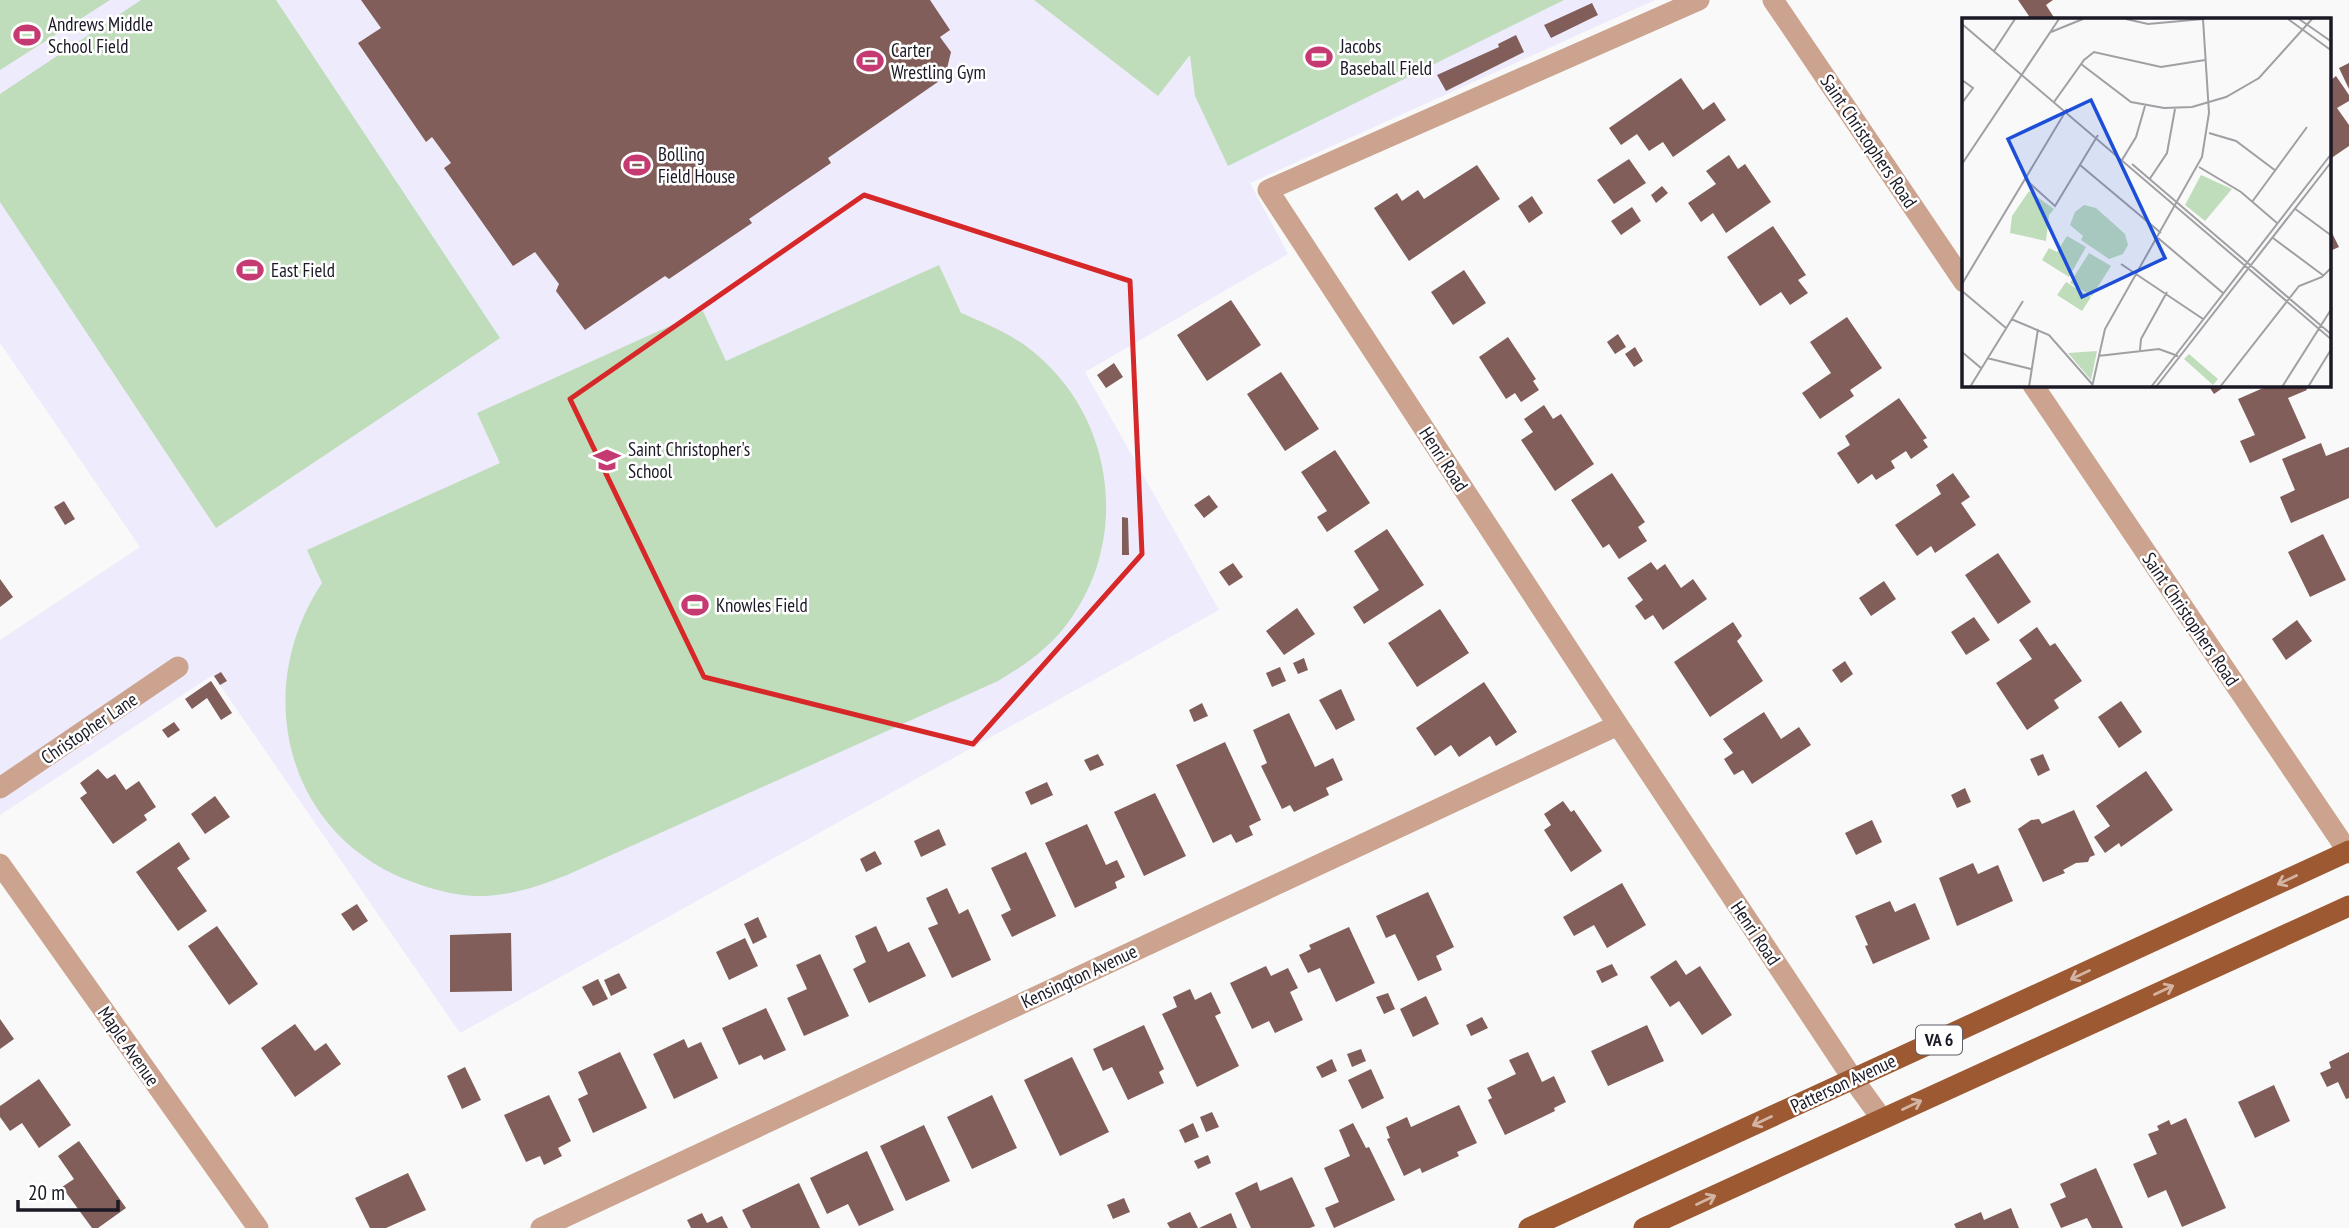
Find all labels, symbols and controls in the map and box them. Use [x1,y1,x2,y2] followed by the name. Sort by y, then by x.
[48,12,153,58] place label: Andrews Middle School Field
[1962,18,2332,387] inset map
[12,20,42,50] sports icon: Andrews Middle School Field
[1339,34,1432,80] place label: Jacobs Baseball Field
[891,38,986,84] place label: Carter Wrestling Gym
[1304,42,1334,72] sports icon: Jacobs Baseball Field
[855,46,885,76] sports icon: Carter Wrestling Gym
[1815,70,1923,212] street label: Saint Christophers Road
[658,142,736,188] place label: Bolling Field House
[622,150,652,180] sports icon: Bolling Field House
[235,255,265,285] sports icon: East Field
[271,258,335,282] place label: East Field
[1414,422,1474,496] street label: Henri Road
[628,437,750,483] place label: Saint Christopher's School
[592,445,622,475] school or university icon: Saint Christopher's School
[2137,548,2245,690] street label: Saint Christophers Road
[680,590,710,620] sports icon: Knowles Field
[716,593,808,617] place label: Knowles Field
[36,687,142,769] street label: Christopher Lane
[2277,874,2298,887] one-way arrow
[1726,896,1786,970] street label: Henri Road
[1017,939,1141,1013] street label: Kensington Avenue
[2070,969,2091,982] one-way arrow
[2153,983,2174,996] one-way arrow
[93,1002,165,1091] street label: Maple Avenue
[1916,1026,1962,1055] road number: VA 6
[1786,1048,1900,1118] street label: Patterson Avenue
[1901,1098,1923,1111] one-way arrow
[1752,1115,1773,1128] one-way arrow
[18,1168,117,1212] scale bar
[28,1179,65,1206] text: 20 m
[1695,1192,1716,1205] one-way arrow

